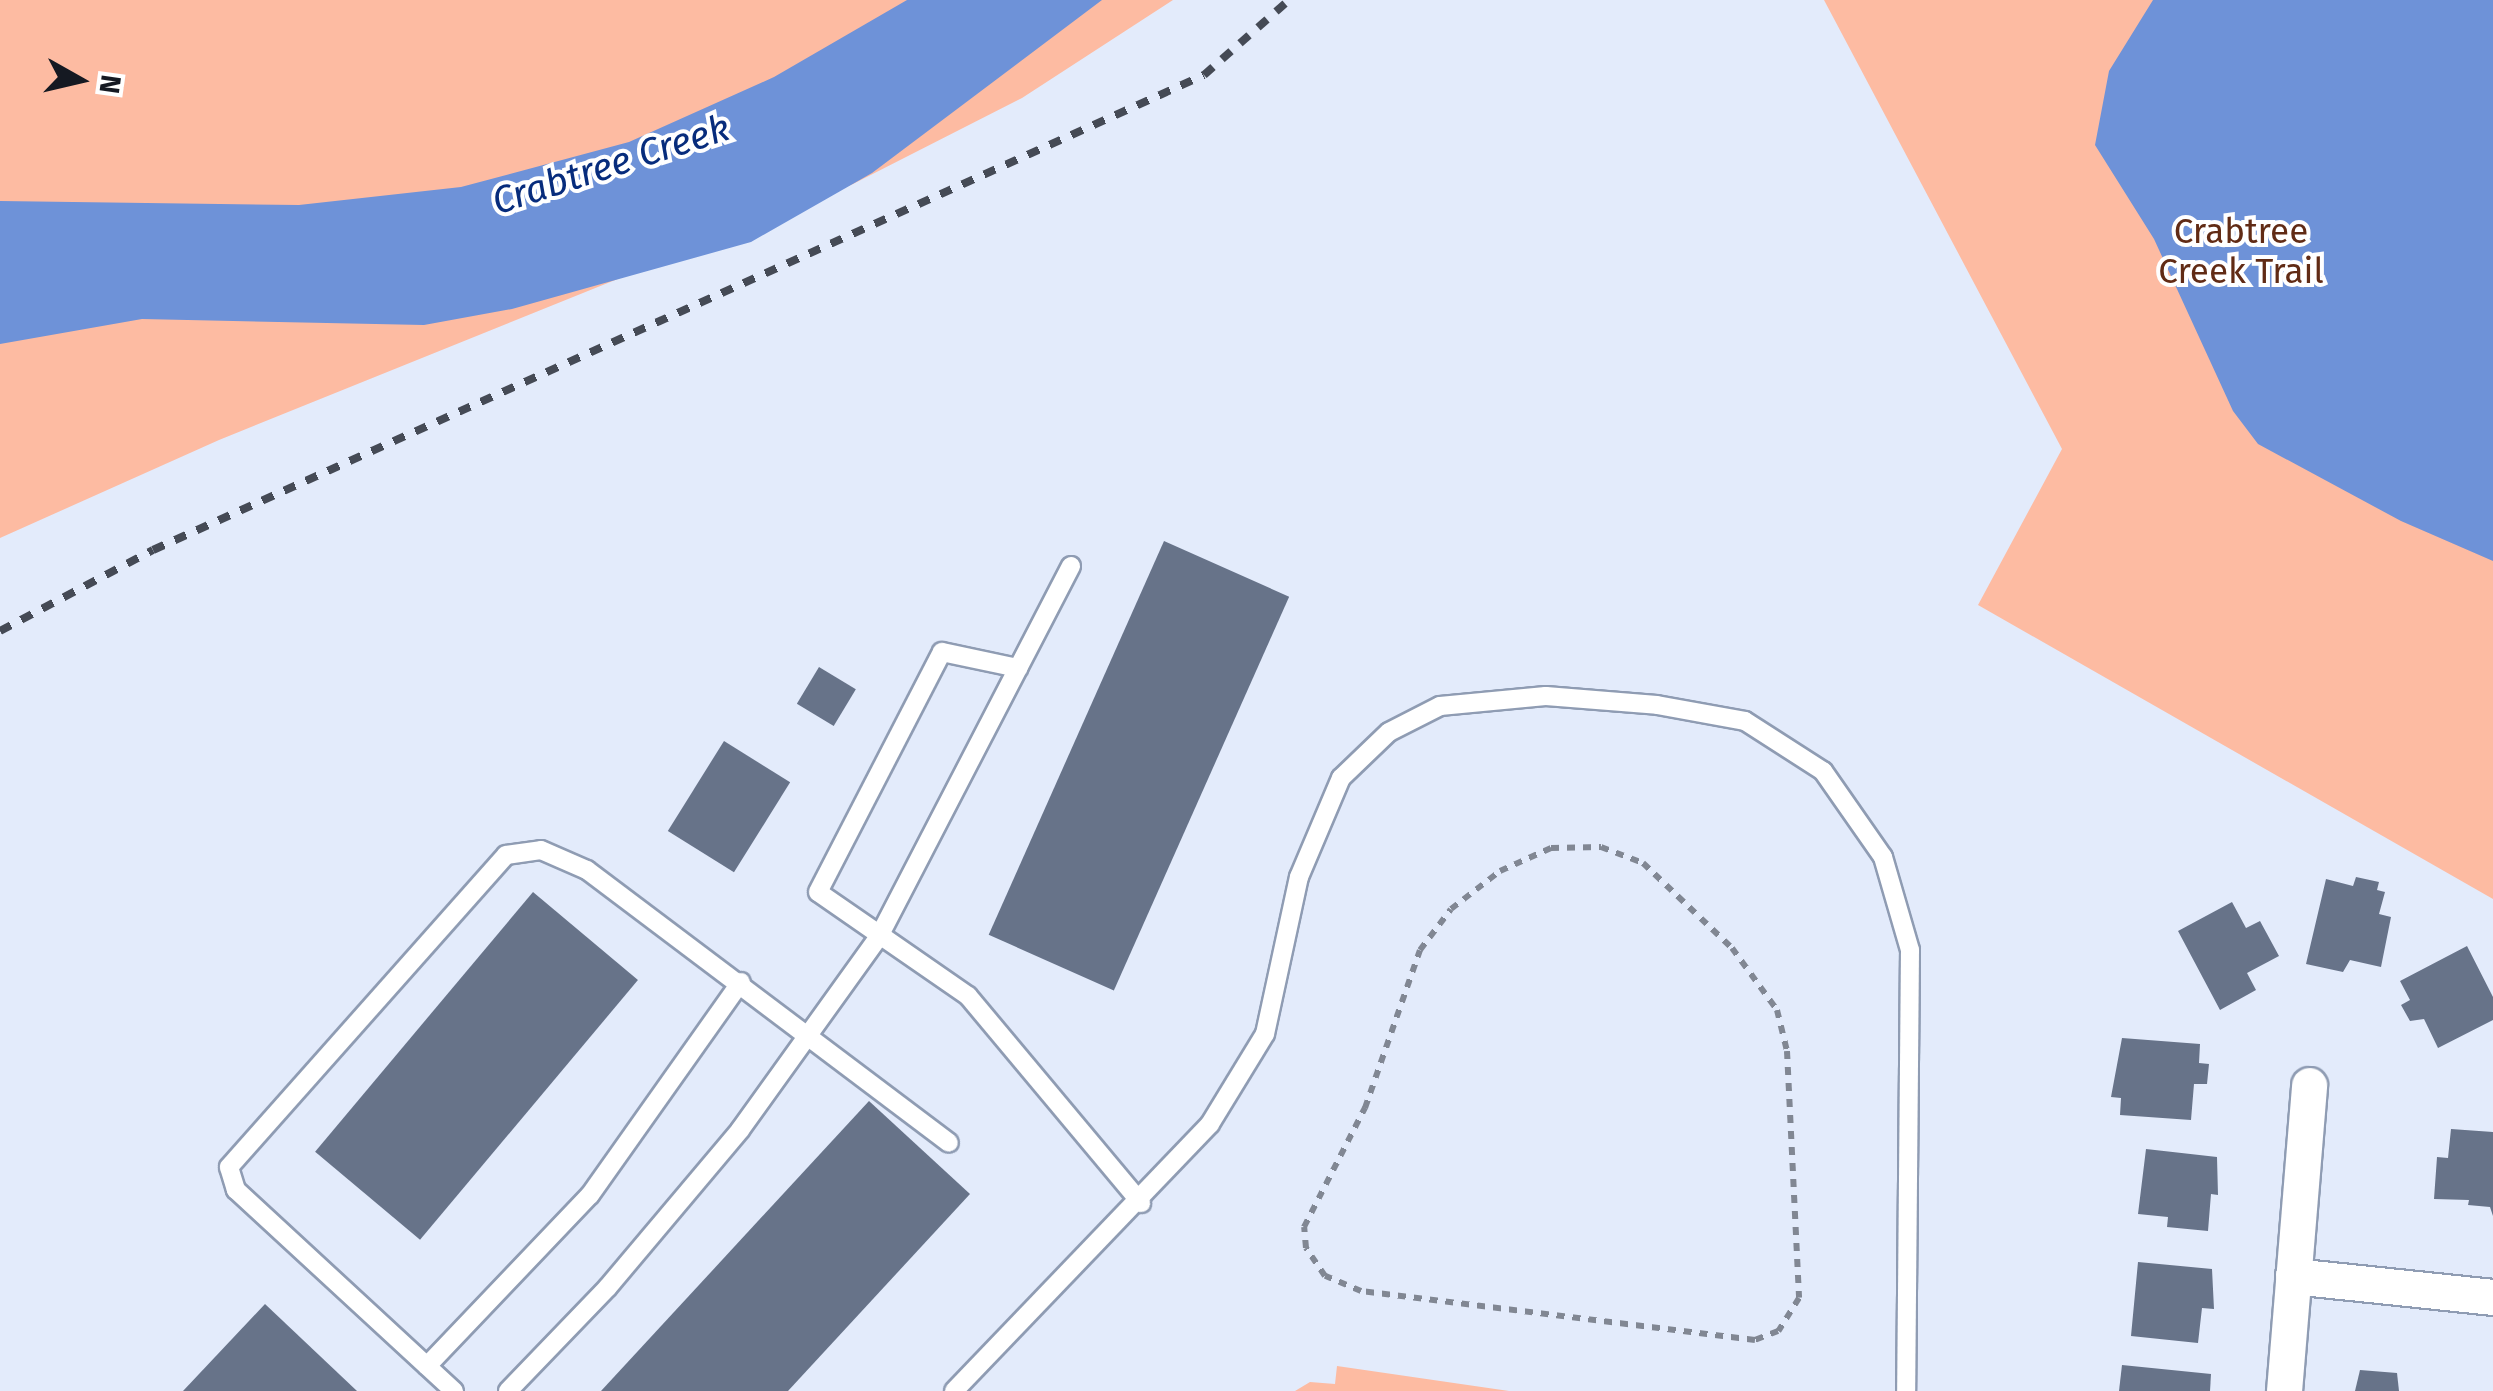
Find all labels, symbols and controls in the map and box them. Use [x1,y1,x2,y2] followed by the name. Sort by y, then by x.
[30,30,130,130] north arrow
[93,73,128,96] text: N
[487,105,735,225] water label: Crabtree Creek
[2158,210,2324,292] park label: Crabtree Creek Trail

